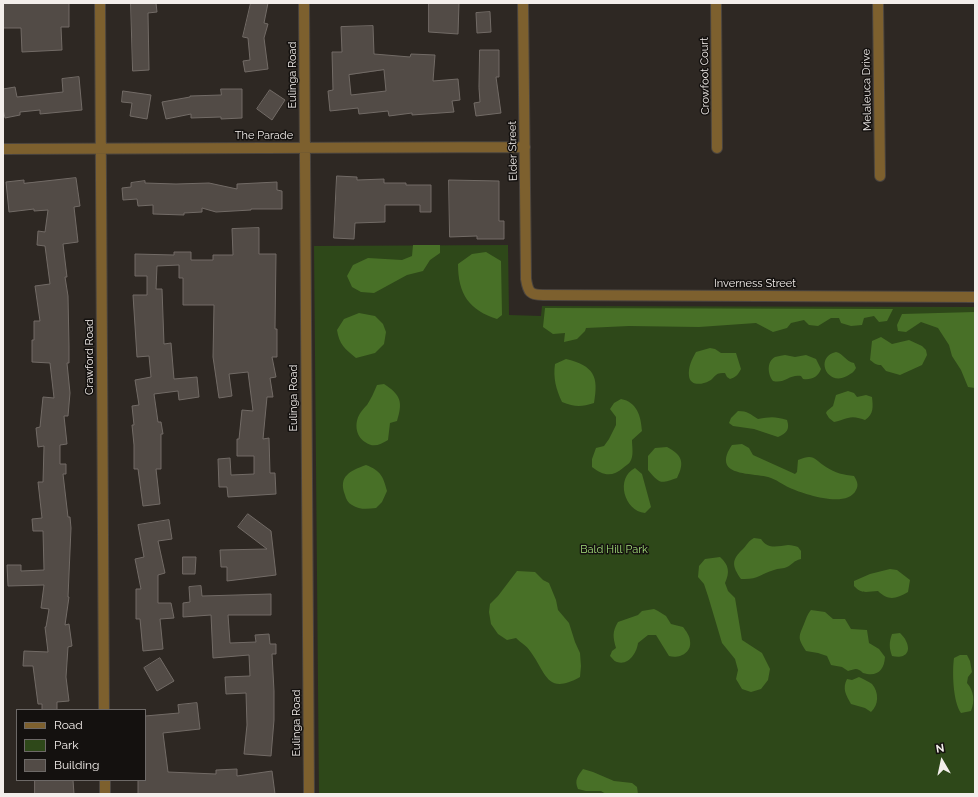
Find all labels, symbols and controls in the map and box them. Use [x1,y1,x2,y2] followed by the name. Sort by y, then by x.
[698,37,712,115] street label: Crowfoot Court
[286,42,300,108] street label: Eulinga Road
[860,49,874,131] street label: Melaleuca Drive
[506,121,520,181] street label: Elder Street
[235,129,293,143] street label: The Parade
[714,277,796,291] street label: Inverness Street
[83,319,97,395] street label: Crawford Road
[287,365,301,431] street label: Eulinga Road
[580,543,648,557] park label: Bald Hill Park
[290,690,304,756] street label: Eulinga Road
[16,709,146,781] legend
[54,718,83,732] text: Road
[54,738,79,752] text: Park
[922,741,962,781] north arrow
[935,742,945,756] text: N
[54,758,100,772] text: Building

